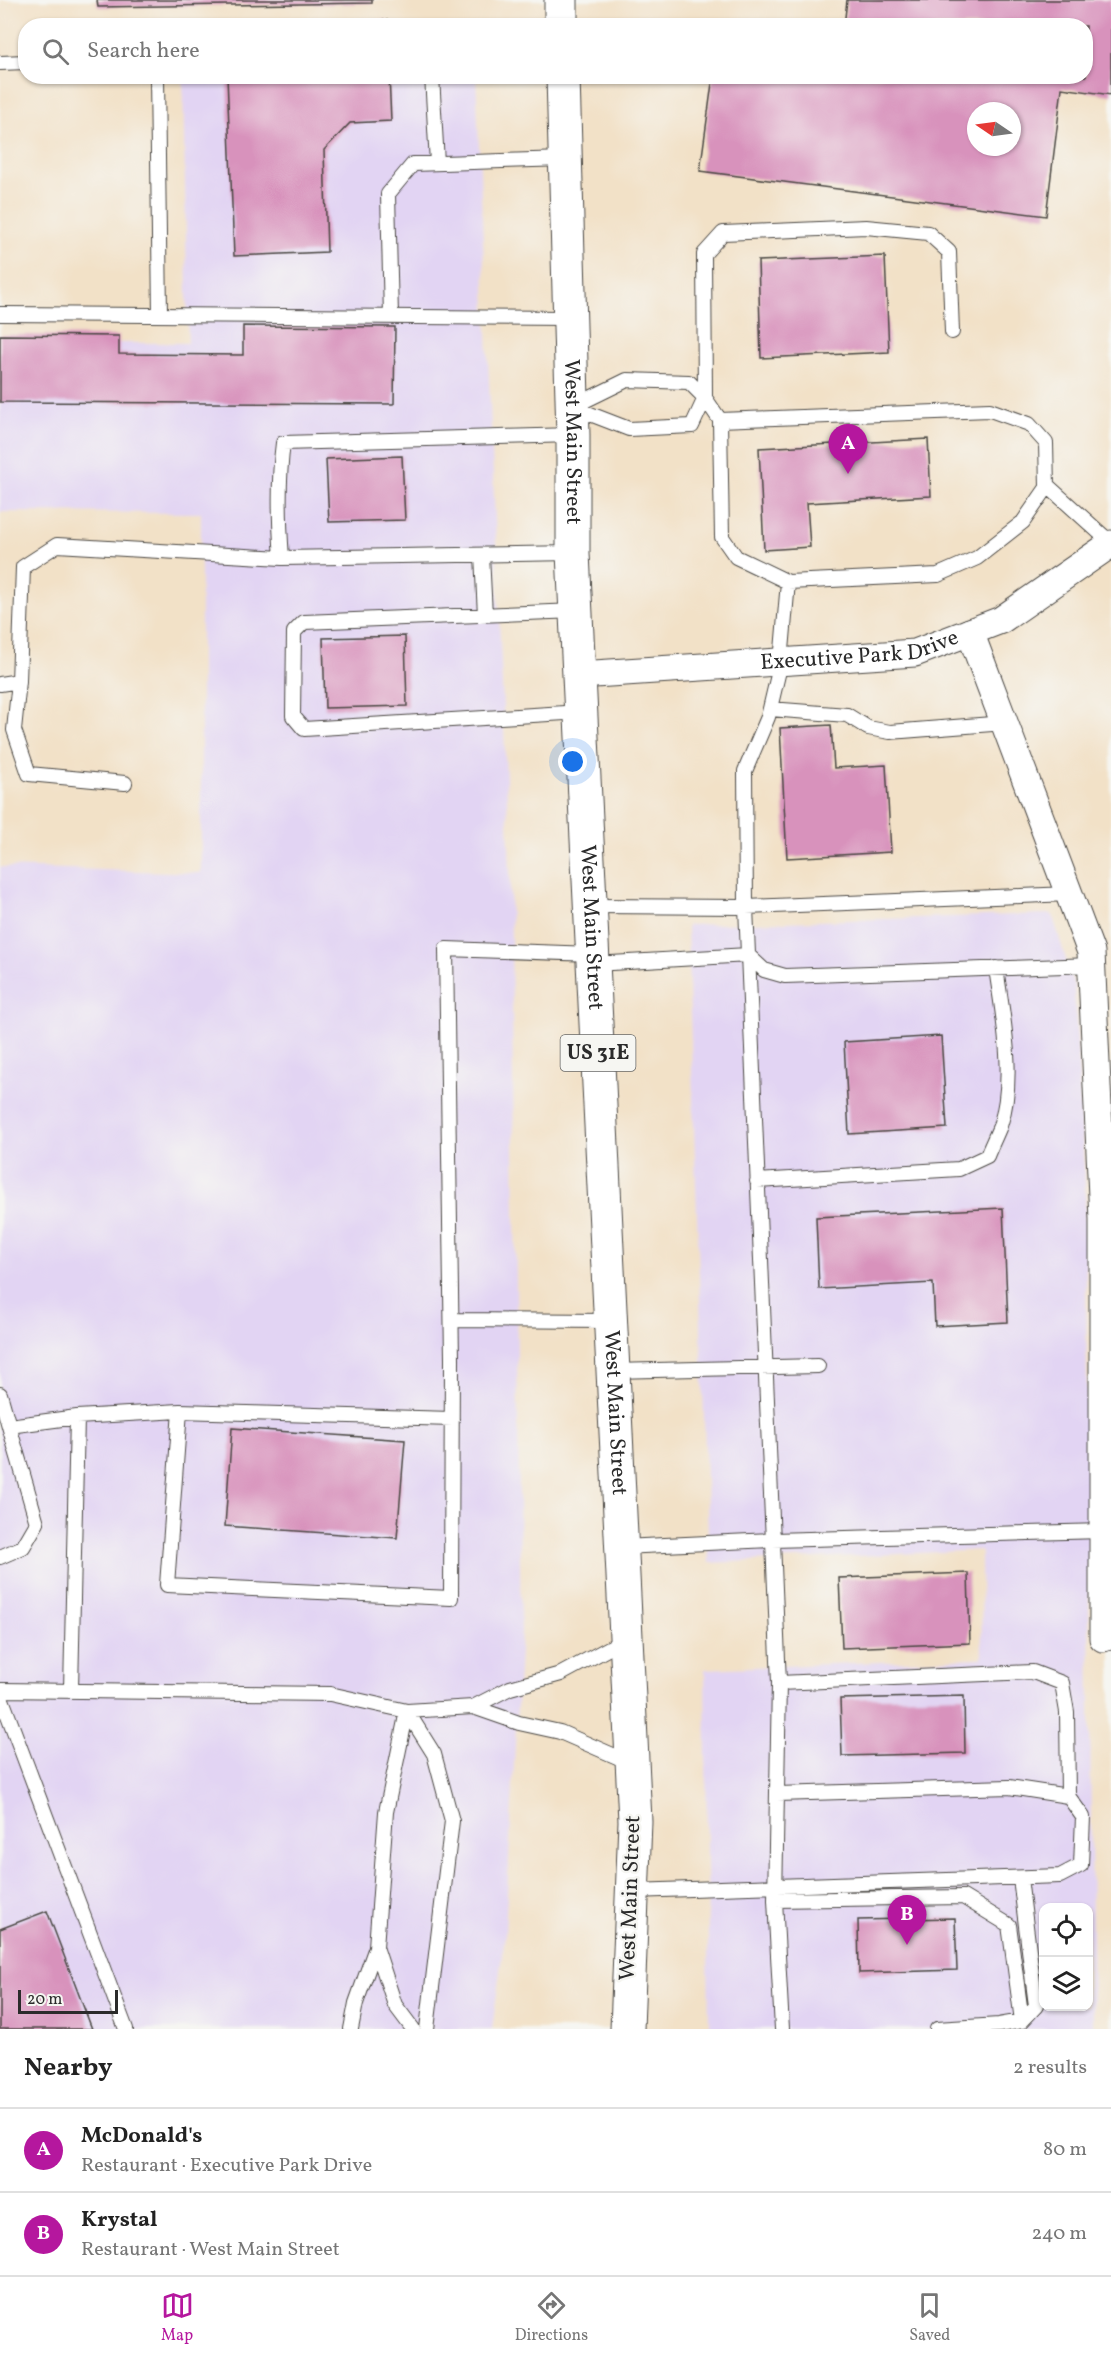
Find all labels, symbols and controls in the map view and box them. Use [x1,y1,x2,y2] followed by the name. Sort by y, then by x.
[18,18,1093,84] search box
[39,35,72,68] icon: search
[87,36,200,67] text: Search here
[967,102,1021,156] north arrow
[555,359,589,525] street label: West Main Street
[828,424,868,474] pin: A
[759,622,963,679] street label: Executive Park Drive
[558,747,587,776] your location
[572,844,611,1011] street label: West Main Street
[560,1035,636,1071] road number: US 31E
[596,1329,635,1497] street label: West Main Street
[613,1814,649,1981] street label: West Main Street
[888,1896,926,1945] pin: B
[1039,1903,1093,2011] map controls
[1039,1903,1093,1957] button: locate
[1039,1957,1093,2011] button: layers
[18,1987,118,2014] scale bar
[27,1989,62,2011] text: 20 m
[24,2050,113,2086] text: Nearby
[1013,2054,1087,2082] text: 2 results
[81,2121,202,2152] text: McDonald's
[36,2136,51,2164] text: A
[1043,2136,1087,2164] text: 80 m
[81,2152,372,2180] text: Restaurant · Executive Park Drive
[81,2205,157,2236] text: Krystal
[37,2220,50,2248] text: B
[1032,2220,1087,2248] text: 240 m
[81,2236,340,2264] text: Restaurant · West Main Street
[161,2289,194,2347] tab: Map
[515,2289,588,2347] tab: Directions
[909,2289,950,2347] tab: Saved

